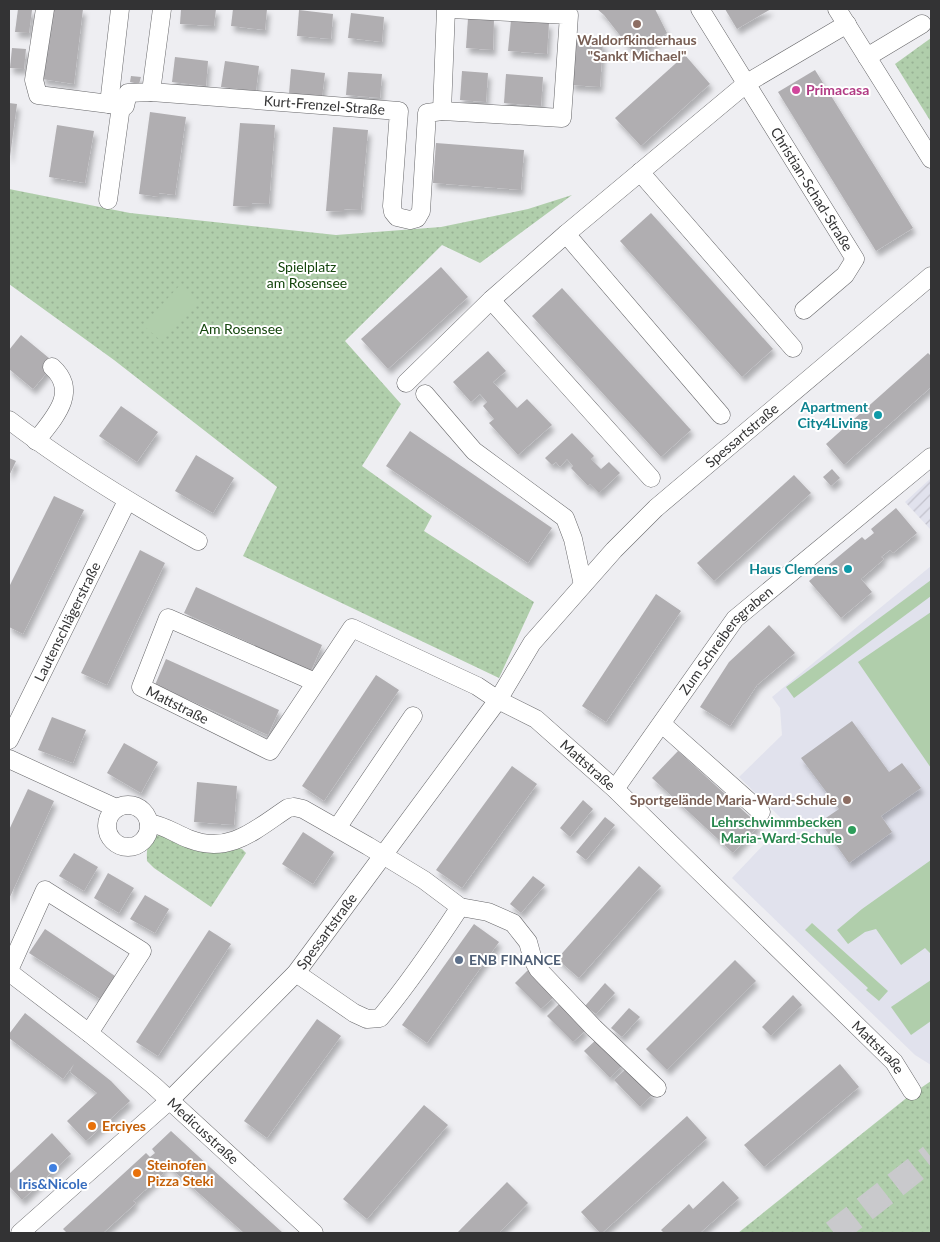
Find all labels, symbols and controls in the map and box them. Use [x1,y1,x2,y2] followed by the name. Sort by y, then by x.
[631,18,643,30] marker: Waldorfkinderhaus "Sankt Michael"
[577,31,697,64] place label: Waldorfkinderhaus "Sankt Michael"
[806,81,869,98] place label: Primacasa
[790,84,802,96] marker: Primacasa
[263,92,386,118] street label: Kurt-Frenzel-Straße
[767,124,857,254] street label: Christian-Schad-Straße
[267,258,347,291] park label: Spielplatz am Rosensee
[200,320,282,337] park label: Am Rosensee
[797,398,869,431] place label: Apartment City4Living
[701,400,782,471] street label: Spessartstraße
[872,409,884,421] marker: Apartment City4Living
[30,559,104,684] street label: Lautenschlägerstraße
[749,560,838,577] place label: Haus Clemens
[842,563,854,575] marker: Haus Clemens
[675,582,776,698] street label: Zum Schreibersgraben
[143,682,212,727] street label: Mattstraße
[557,736,619,793] street label: Mattstraße
[630,791,838,808] place label: Sportgelände Maria-Ward-Schule
[841,794,853,806] marker: Sportgelände Maria-Ward-Schule
[711,813,843,846] place label: Lehrschwimmbecken Maria-Ward-Schule
[846,824,858,836] marker: Lehrschwimmbecken Maria-Ward-Schule
[293,890,360,973] street label: Spessartstraße
[469,951,561,968] place label: ENB FINANCE
[453,954,465,966] marker: ENB FINANCE
[849,1017,908,1077] street label: Mattstraße
[164,1094,242,1168] street label: Medicusstraße
[102,1117,146,1134] place label: Erciyes
[86,1120,98,1132] marker: Erciyes
[147,1156,214,1189] place label: Steinofen Pizza Steki
[47,1162,59,1174] marker: Iris&Nicole
[131,1167,143,1179] marker: Steinofen Pizza Steki
[19,1175,88,1192] place label: Iris&Nicole

